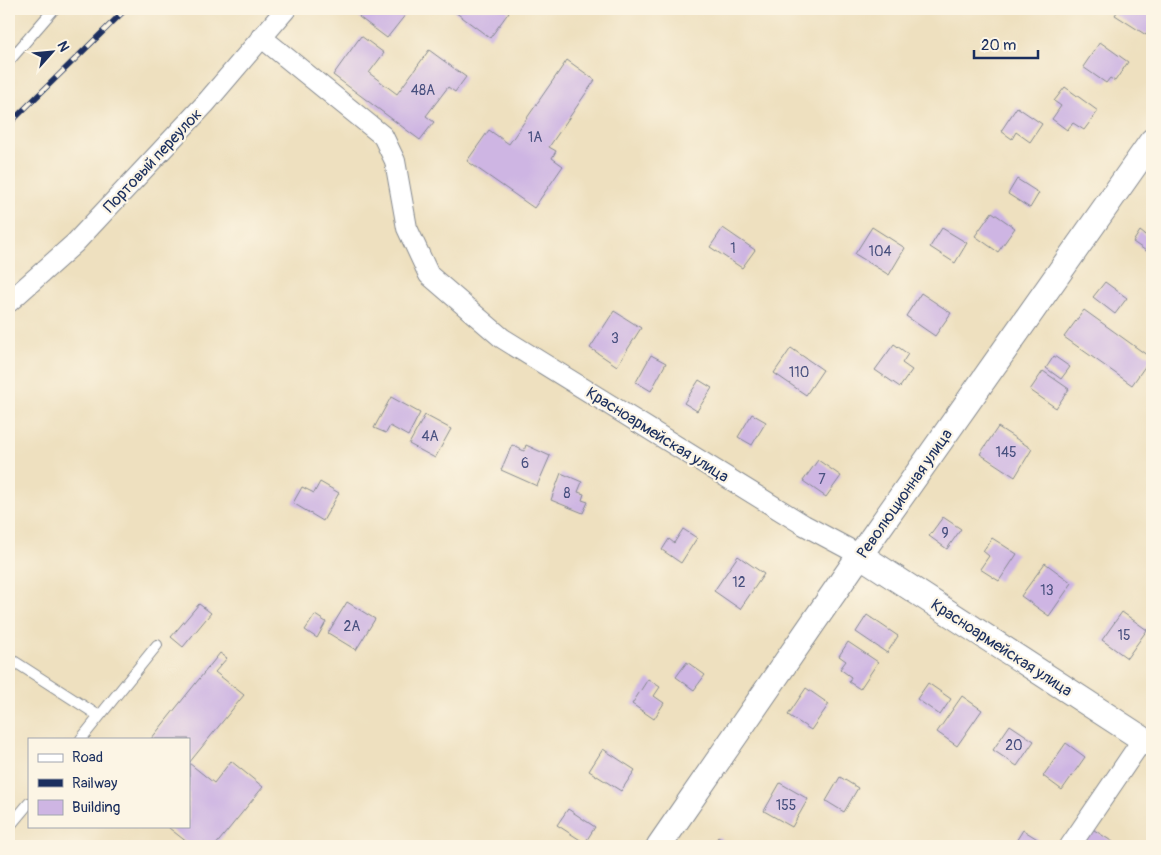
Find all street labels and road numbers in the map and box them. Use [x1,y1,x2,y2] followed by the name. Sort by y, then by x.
[99,104,206,217] street label: Портовый переулок
[582,383,733,487] street label: Красноармейская улица
[853,425,957,562] street label: Революционная улица
[927,595,1076,701] street label: Красноармейская улица

